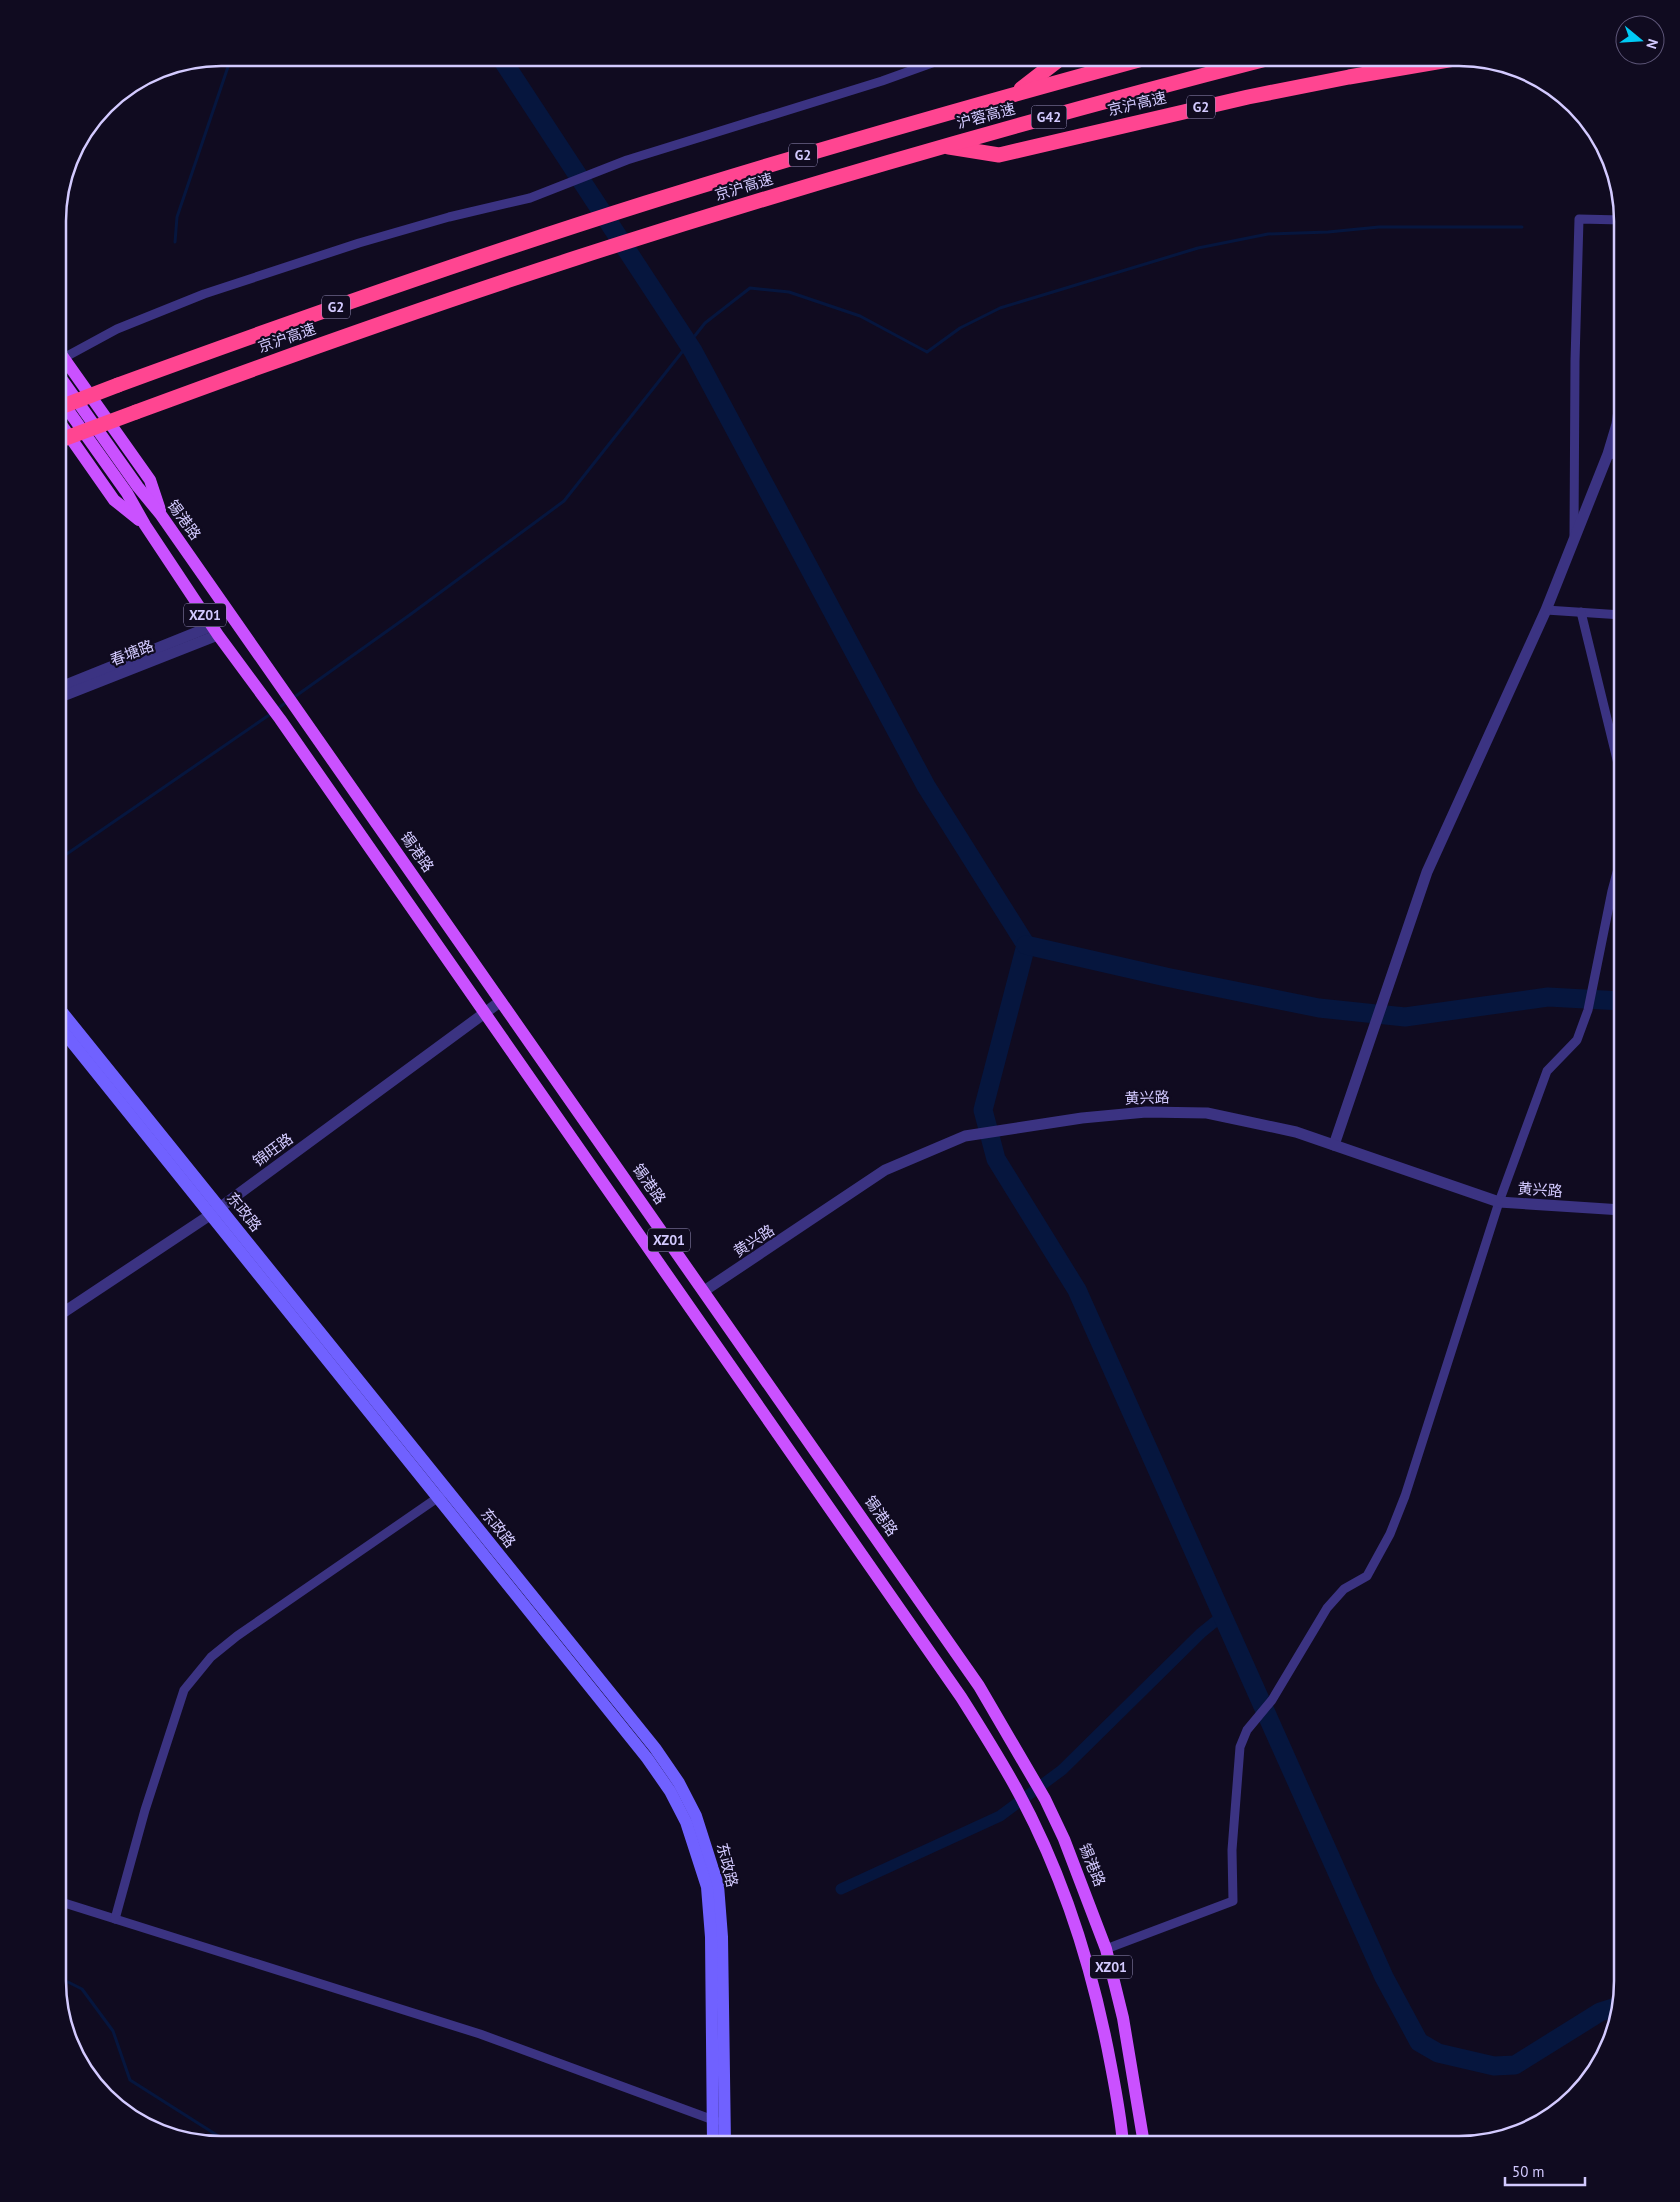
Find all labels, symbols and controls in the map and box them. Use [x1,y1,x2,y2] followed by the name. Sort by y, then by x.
[1615,15,1665,65] north arrow
[1642,37,1662,51] text: N
[1106,88,1168,120] street label: 京沪高速
[1187,95,1215,118] road number: G2
[954,99,1017,132] street label: 沪蓉高速
[1032,105,1066,128] road number: G42
[789,144,817,166] road number: G2
[712,169,775,204] street label: 京沪高速
[322,296,350,318] road number: G2
[255,319,318,356] street label: 京沪高速
[163,496,205,543] street label: 锡港路
[184,604,226,626] road number: XZ01
[107,636,156,669] street label: 春塘路
[397,828,438,876] street label: 锡港路
[1124,1087,1170,1108] street label: 黄兴路
[249,1129,296,1171] street label: 锦旺路
[629,1160,670,1208] street label: 锡港路
[1517,1178,1563,1201] street label: 黄兴路
[223,1188,266,1235] street label: 东政路
[730,1220,778,1261] street label: 黄兴路
[648,1228,690,1252] road number: XZ01
[861,1492,902,1540] street label: 锡港路
[477,1504,520,1551] street label: 东政路
[1075,1840,1110,1889] street label: 锡港路
[713,1841,742,1889] street label: 东政路
[1090,1955,1132,1978] road number: XZ01
[1505,2154,1585,2186] scale bar
[1512,2162,1545,2181] text: 50 m

